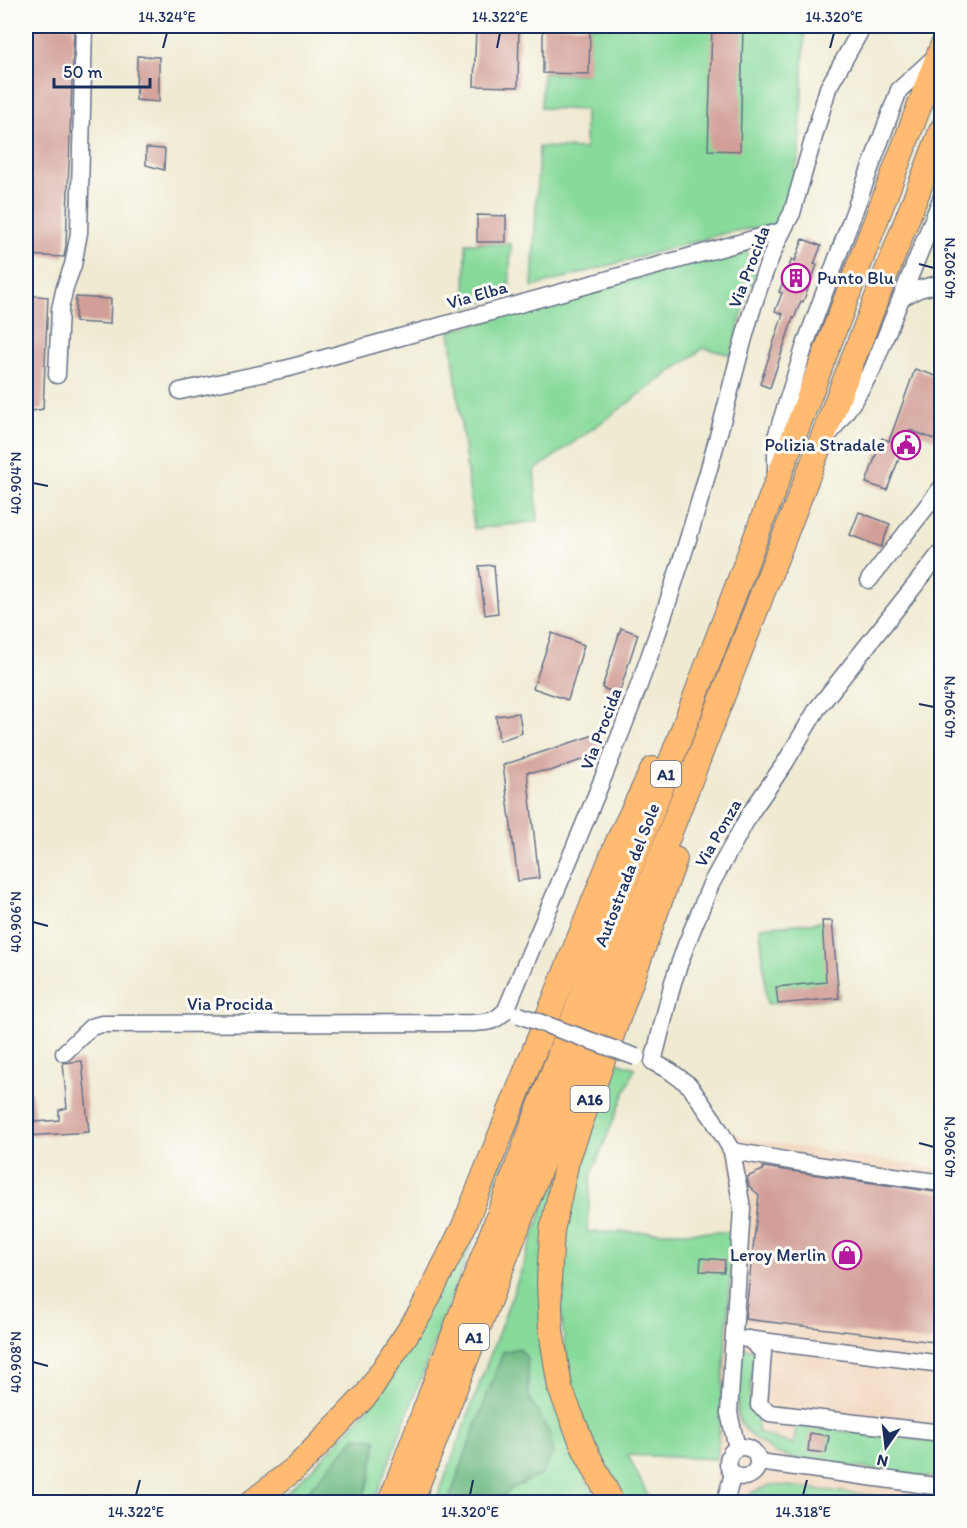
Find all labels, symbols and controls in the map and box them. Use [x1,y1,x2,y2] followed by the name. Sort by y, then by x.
[138,8,196,26] text: 14.324°E
[472,8,528,26] text: 14.322°E
[805,8,863,26] text: 14.320°E
[54,51,150,89] scale bar
[63,61,103,83] text: 50 m
[723,223,775,311] street label: Via Procida
[941,237,959,299] text: 40.902°N
[780,262,812,294] building icon: Punto Blu
[817,267,894,289] place label: Punto Blu
[444,276,510,314] street label: Via Elba
[890,429,922,461] public building icon: Polizia Stradale
[765,434,885,456] place label: Polizia Stradale
[7,452,25,514] text: 40.904°N
[941,676,959,738] text: 40.904°N
[575,685,627,773] street label: Via Procida
[651,761,681,787] road number: A1
[690,794,747,871] street label: Via Ponza
[589,800,665,950] street label: Autostrada del Sole
[7,891,25,953] text: 40.906°N
[187,993,273,1015] street label: Via Procida
[570,1086,610,1112] road number: A16
[941,1116,959,1178] text: 40.906°N
[831,1239,863,1271] shop icon: Leroy Merlin
[730,1244,826,1266] place label: Leroy Merlin
[459,1324,489,1350] road number: A1
[7,1331,25,1393] text: 40.908°N
[856,1417,916,1477] north arrow
[875,1451,890,1472] text: N
[108,1503,164,1521] text: 14.322°E
[441,1503,499,1521] text: 14.320°E
[775,1503,831,1521] text: 14.318°E

